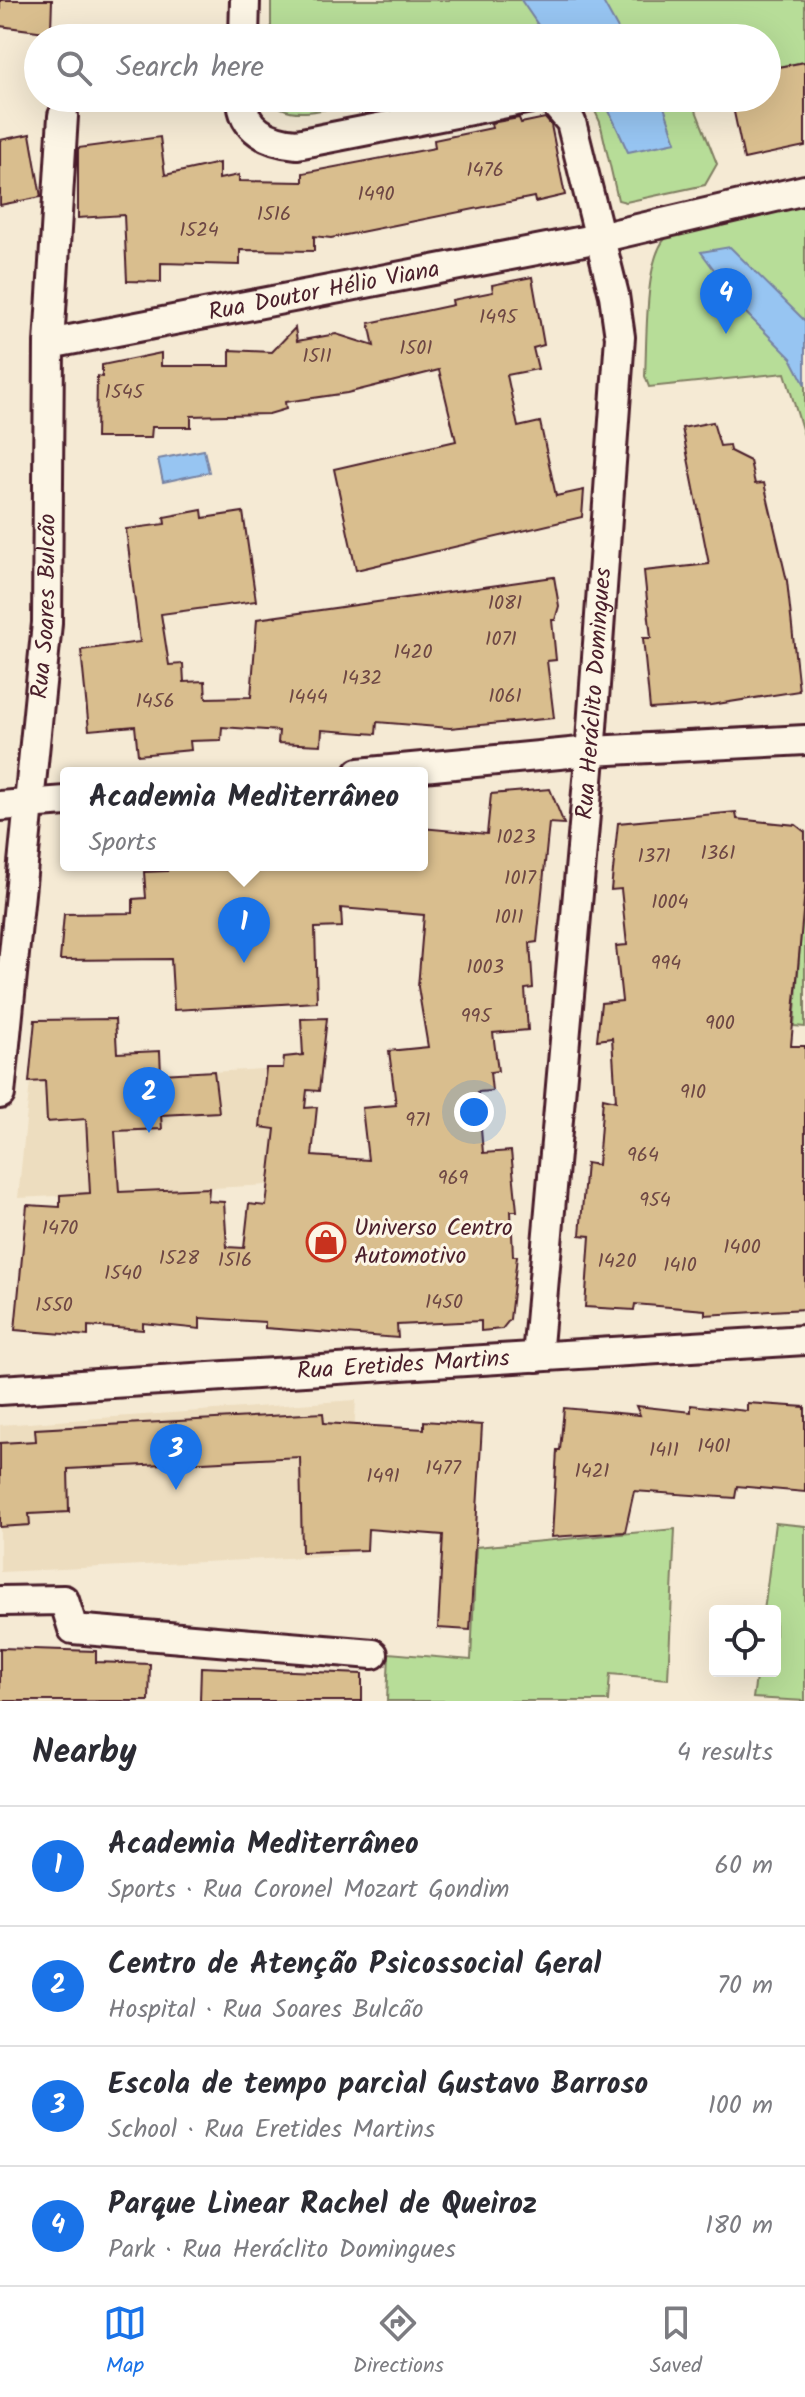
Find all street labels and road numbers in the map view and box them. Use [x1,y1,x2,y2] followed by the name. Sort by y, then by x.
[205,250,443,332] street label: Rua Doutor Hélio Viana
[20,513,67,701] street label: Rua Soares Bulcão
[565,566,623,821] street label: Rua Heráclito Domingues
[296,1339,511,1391] street label: Rua Eretides Martins

